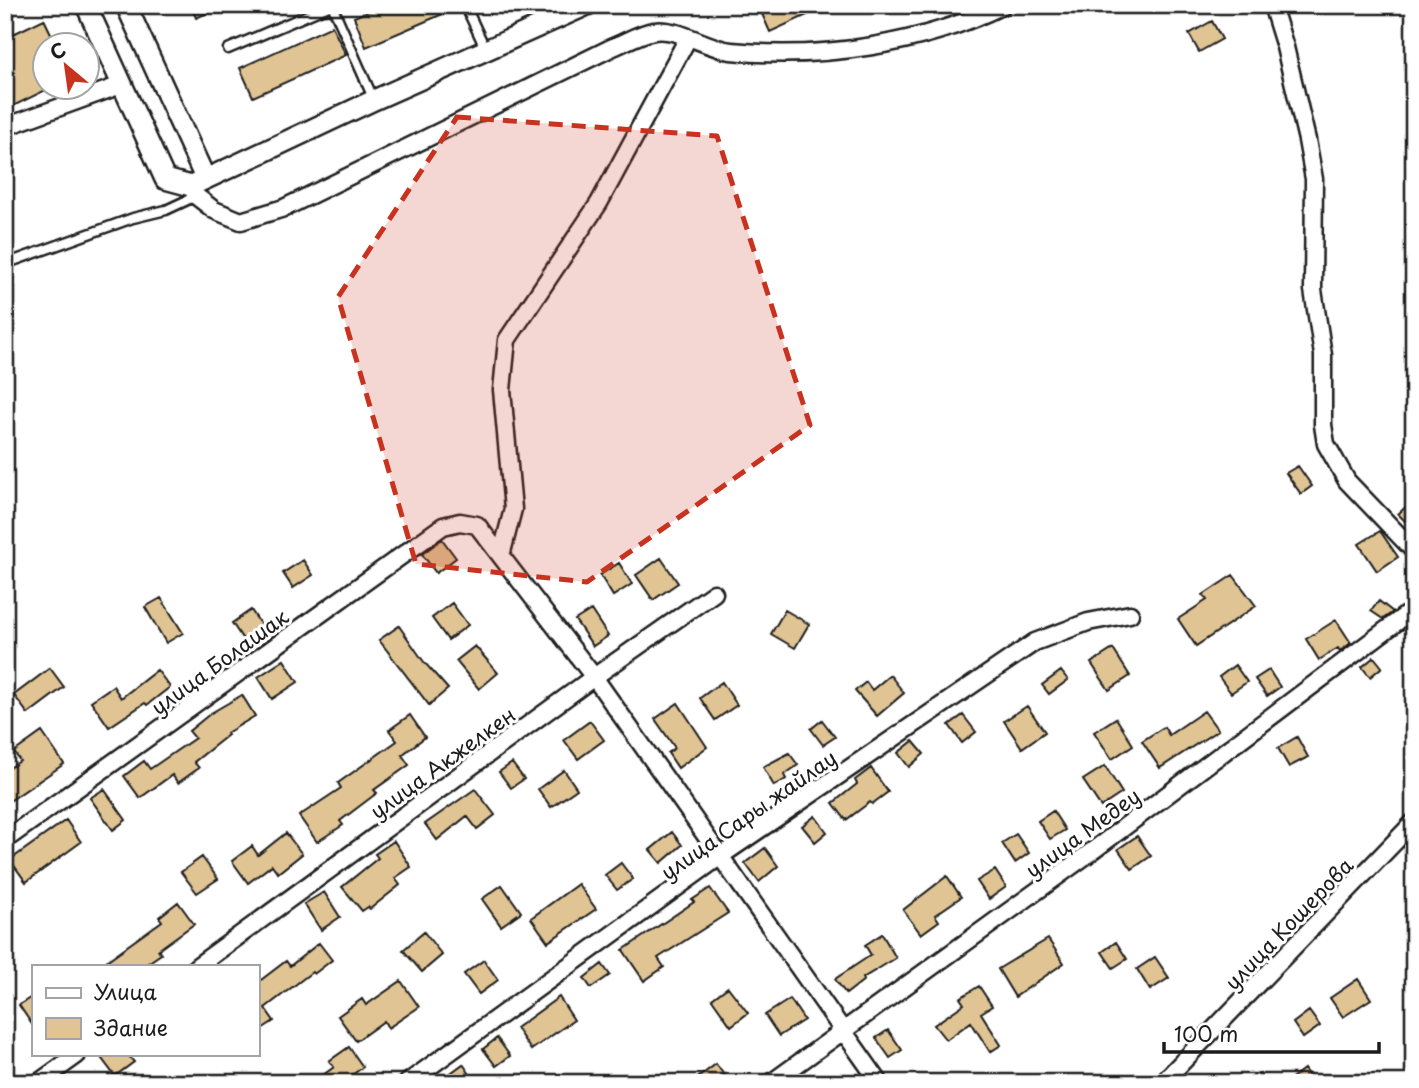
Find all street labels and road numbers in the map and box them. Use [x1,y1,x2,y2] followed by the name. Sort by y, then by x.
[144,600,295,722] street label: улица Болашак
[362,698,522,826] street label: улица Акжелкен
[653,741,843,887] street label: улица Сары жайлау
[1018,779,1146,885] street label: улица Медеу
[1216,849,1360,997] street label: улица Кошерова

